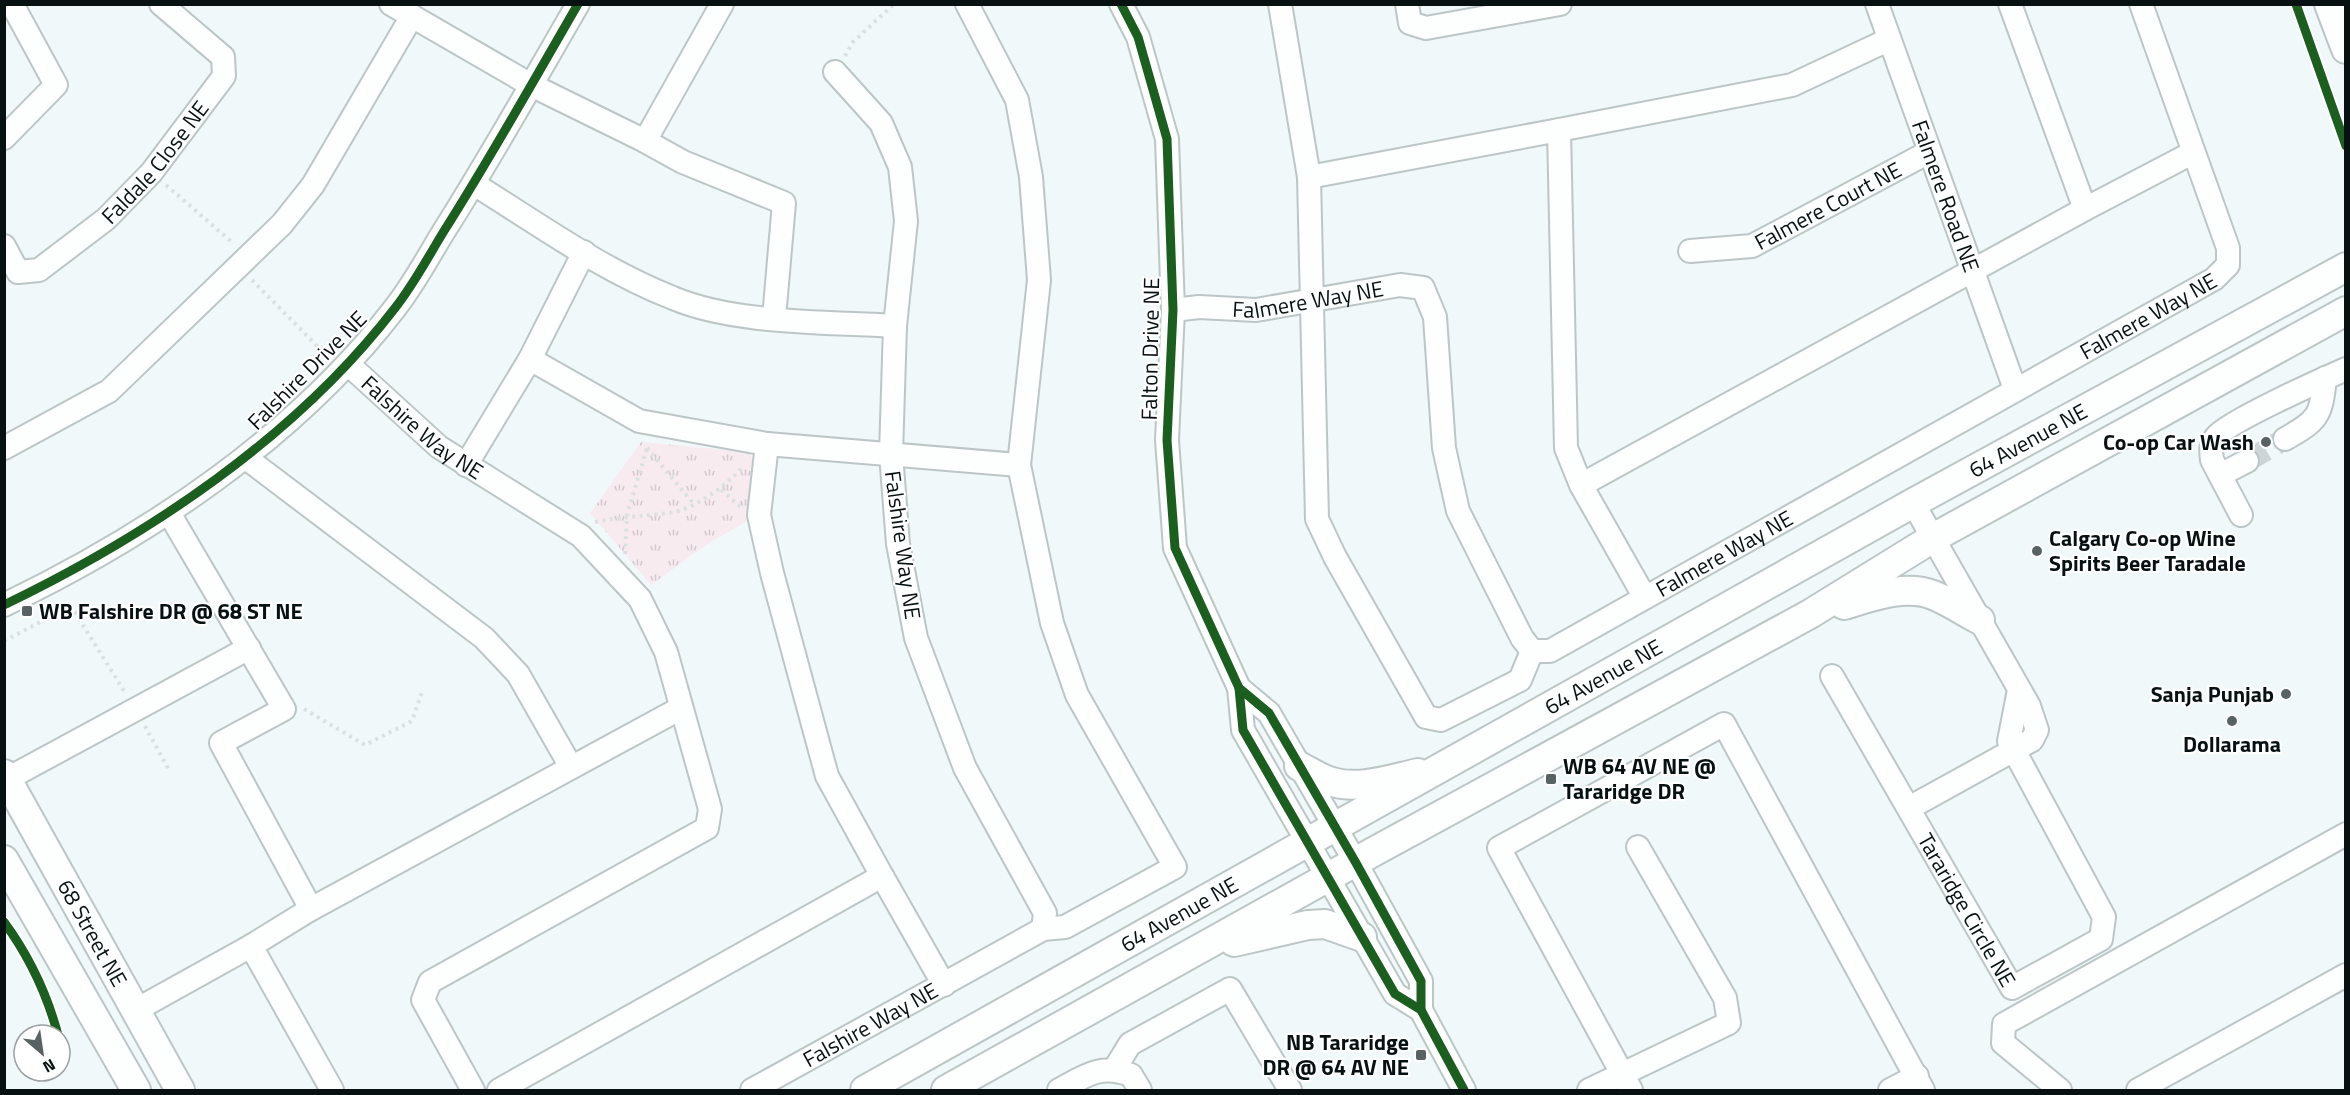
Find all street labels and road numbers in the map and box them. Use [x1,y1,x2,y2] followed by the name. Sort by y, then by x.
[93,93,217,232] street label: Faldale Close NE
[1903,115,1989,277] street label: Falmere Road NE
[1748,153,1907,259] street label: Falmere Court NE
[2073,264,2223,368] street label: Falmere Way NE
[1232,271,1386,327] street label: Falmere Way NE
[1132,277,1168,421] street label: Falton Drive NE
[239,302,375,438] street label: Falshire Drive NE
[354,367,490,488] street label: Falshire Way NE
[1963,394,2093,486] street label: 64 Avenue NE
[876,468,930,622] street label: Falshire Way NE
[1649,501,1799,606] street label: Falmere Way NE
[1538,630,1668,723] street label: 64 Avenue NE
[1909,827,2025,993] street label: Tararidge Circle NE
[1114,867,1244,961] street label: 64 Avenue NE
[49,873,136,993] street label: 68 Street NE
[796,973,944,1076] street label: Falshire Way NE

